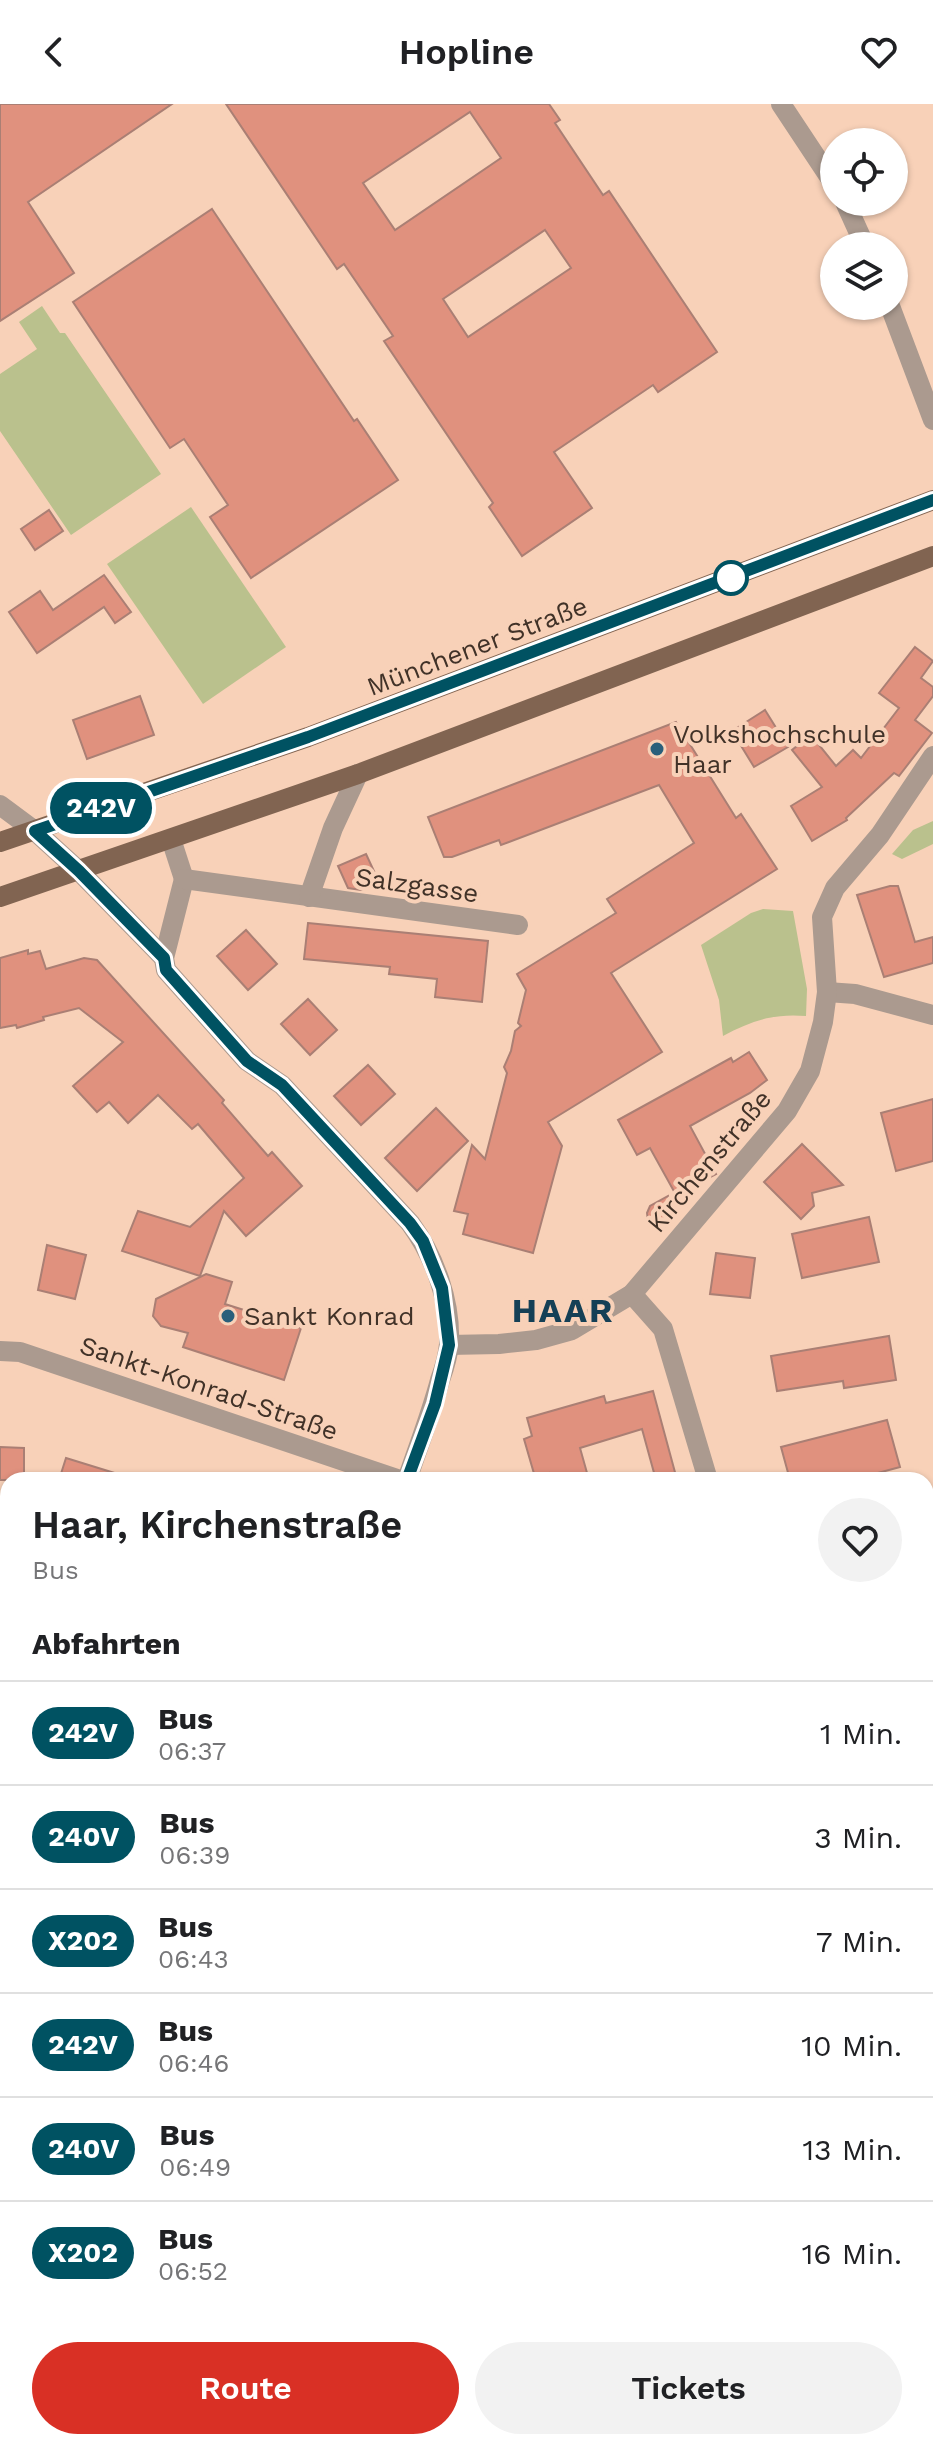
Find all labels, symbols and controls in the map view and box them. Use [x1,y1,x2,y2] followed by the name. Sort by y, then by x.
[32,30,76,74] icon: back
[857,30,901,74] icon: heart
[399,31,534,73] text: Hopline
[820,128,908,320] map controls
[820,128,908,216] button: locate
[820,232,908,320] button: layers
[714,561,748,595] unlabelled marker
[363,590,591,702] street label: Münchener Straße
[673,719,886,779] place label: Volkshochschule Haar
[648,740,666,758] marker: Volkshochschule Haar
[45,782,157,834] line badge: 242V
[66,791,136,824] text: 242V
[354,862,480,908] street label: Salzgasse
[641,1084,777,1238] street label: Kirchenstraße
[512,1290,614,1330] district label: HAAR
[244,1301,415,1331] place label: Sankt Konrad
[219,1307,237,1325] marker: Sankt Konrad
[76,1330,342,1446] street label: Sankt-Konrad-Straße
[818,1498,902,1582] button: heart
[32,1503,402,1547] text: Haar, Kirchenstraße
[32,1555,79,1585] text: Bus
[32,1626,181,1661] text: Abfahrten
[158,1701,213,1736] text: Bus
[48,1716,118,1749] text: 242V
[820,1716,902,1751] text: 1 Min.
[158,1736,226,1766] text: 06:37
[159,1805,214,1840] text: Bus
[48,1820,119,1853] text: 240V
[814,1820,902,1855] text: 3 Min.
[159,1840,230,1870] text: 06:39
[158,1909,213,1944] text: Bus
[48,1924,118,1957] text: X202
[816,1924,902,1959] text: 7 Min.
[158,1944,229,1974] text: 06:43
[158,2013,213,2048] text: Bus
[48,2028,118,2061] text: 242V
[801,2028,902,2063] text: 10 Min.
[158,2048,229,2078] text: 06:46
[159,2117,214,2152] text: Bus
[48,2132,119,2165] text: 240V
[802,2132,902,2167] text: 13 Min.
[159,2152,231,2182] text: 06:49
[158,2221,213,2256] text: Bus
[48,2236,118,2269] text: X202
[802,2236,902,2271] text: 16 Min.
[158,2256,228,2286] text: 06:52
[32,2342,459,2434] button: Route
[475,2342,902,2434] button: Tickets

